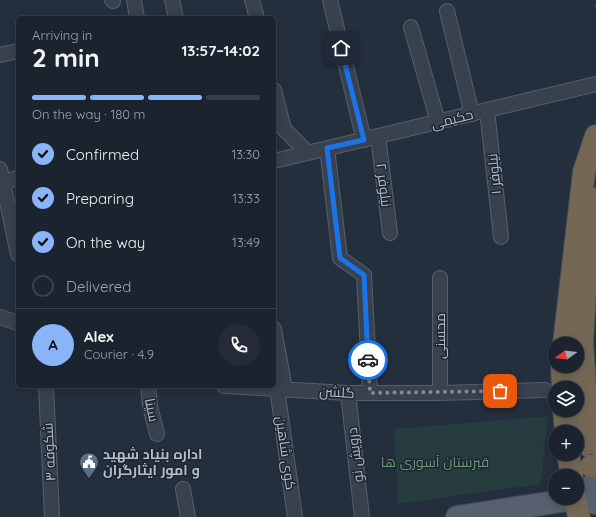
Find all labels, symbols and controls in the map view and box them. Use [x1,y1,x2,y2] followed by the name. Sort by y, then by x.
[32,27,92,43] text: Arriving in
[324,31,358,65] pin
[330,37,352,59] icon: home
[32,41,100,74] text: 2 min
[182,41,260,60] text: 13:57–14:02
[429,105,475,133] street label: حکیمی
[32,106,145,122] text: On the way · 180 m
[32,143,54,165] icon: check
[66,145,139,164] text: Confirmed
[231,146,260,162] text: 13:30
[483,153,505,195] street label: نیلوفر ۱
[372,162,396,208] street label: نیلوفر ۲
[32,187,54,209] icon: check
[66,189,134,208] text: Preparing
[232,190,260,206] text: 13:33
[32,231,54,253] icon: check
[66,233,145,252] text: On the way
[232,234,260,250] text: 13:49
[66,277,131,296] text: Delivered
[431,313,449,359] street label: محسنی
[218,324,260,366] button: phone
[84,327,114,346] text: Alex
[48,335,58,354] text: A
[548,337,584,373] north arrow
[548,337,584,505] map controls
[348,340,388,380] courier
[84,346,154,362] text: Courier · 4.9
[357,349,379,371] icon: car
[483,374,517,408] pin
[489,380,511,402] icon: bag
[548,381,584,417] button: layers
[319,382,355,402] street label: گلشن
[141,397,163,423] street label: سینا
[272,415,300,491] street label: کوی شاهین
[38,422,60,482] street label: شکوفه ۳
[548,425,584,461] button: +
[343,427,367,483] street label: درویش نو
[103,445,202,479] place label: اداره بنیاد شهید و امور ایثارگران
[78,451,100,479] public building icon: اداره بنیاد شهید و امور ایثارگران
[381,453,489,471] park label: قبرستان آسوری ها
[548,469,584,505] button: −

